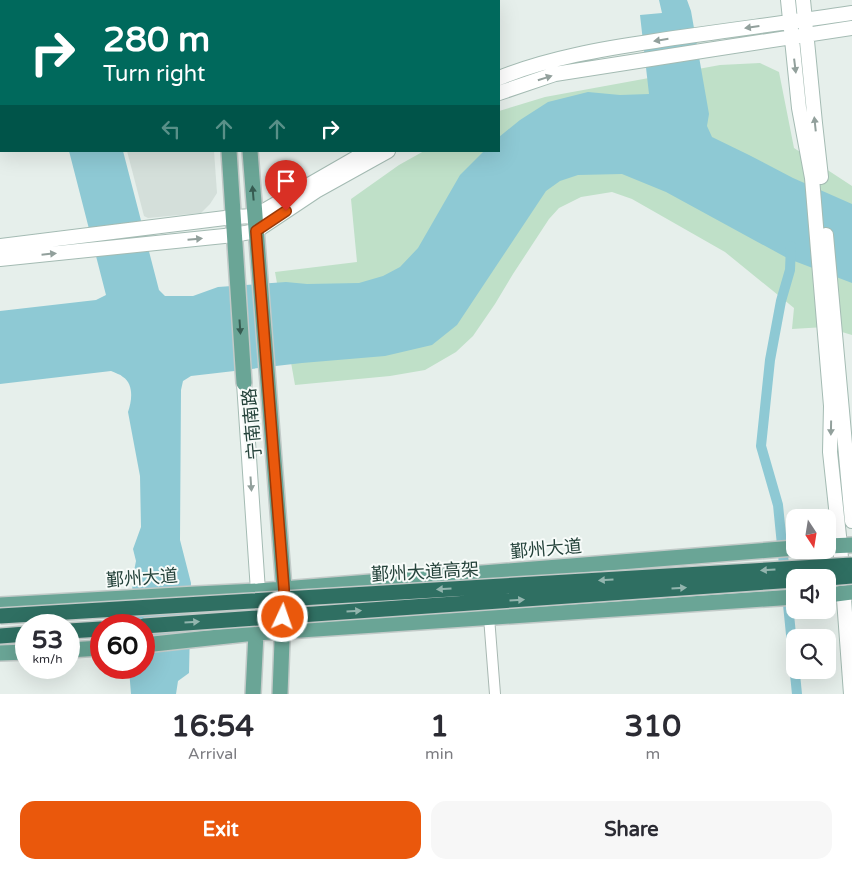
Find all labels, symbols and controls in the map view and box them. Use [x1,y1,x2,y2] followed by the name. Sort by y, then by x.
[103,19,210,61] text: 280 m
[20,20,85,85] icon: right
[743,23,759,31] one-way arrow
[653,36,669,44] one-way arrow
[791,58,799,74] one-way arrow
[103,61,205,87] text: Turn right
[538,73,553,81] one-way arrow
[157,115,185,143] icon: left
[210,115,238,143] icon: ahead
[263,115,291,143] icon: ahead
[316,115,344,143] icon: right
[811,116,819,132] one-way arrow
[265,160,307,211] pin
[272,167,300,195] icon: arrive
[249,185,257,201] one-way arrow
[187,234,203,242] one-way arrow
[41,250,57,258] one-way arrow
[237,319,245,335] one-way arrow
[238,387,266,461] street label: 宁南南路
[826,421,834,437] one-way arrow
[247,477,255,493] one-way arrow
[786,509,836,559] north arrow
[786,509,836,679] map controls
[509,535,583,563] street label: 鄞州大道
[370,558,480,586] street label: 鄞州大道高架
[105,565,179,591] street label: 鄞州大道
[760,566,776,574] one-way arrow
[786,569,836,619] button: sound
[598,576,614,584] one-way arrow
[671,584,687,592] one-way arrow
[436,586,452,594] one-way arrow
[256,590,308,642] position arrow
[509,595,525,603] one-way arrow
[347,607,363,615] one-way arrow
[90,614,155,679] speed limit sign: 60
[185,618,201,626] one-way arrow
[32,625,63,655] text: 53
[786,629,836,679] button: search
[32,652,63,666] text: km/h
[171,708,254,745] text: 16:54
[430,708,449,745] text: 1
[625,708,681,745] text: 310
[188,744,237,764] text: Arrival
[425,744,454,764] text: min
[645,744,660,764] text: m
[20,801,421,859] button: Exit
[431,801,832,859] button: Share

